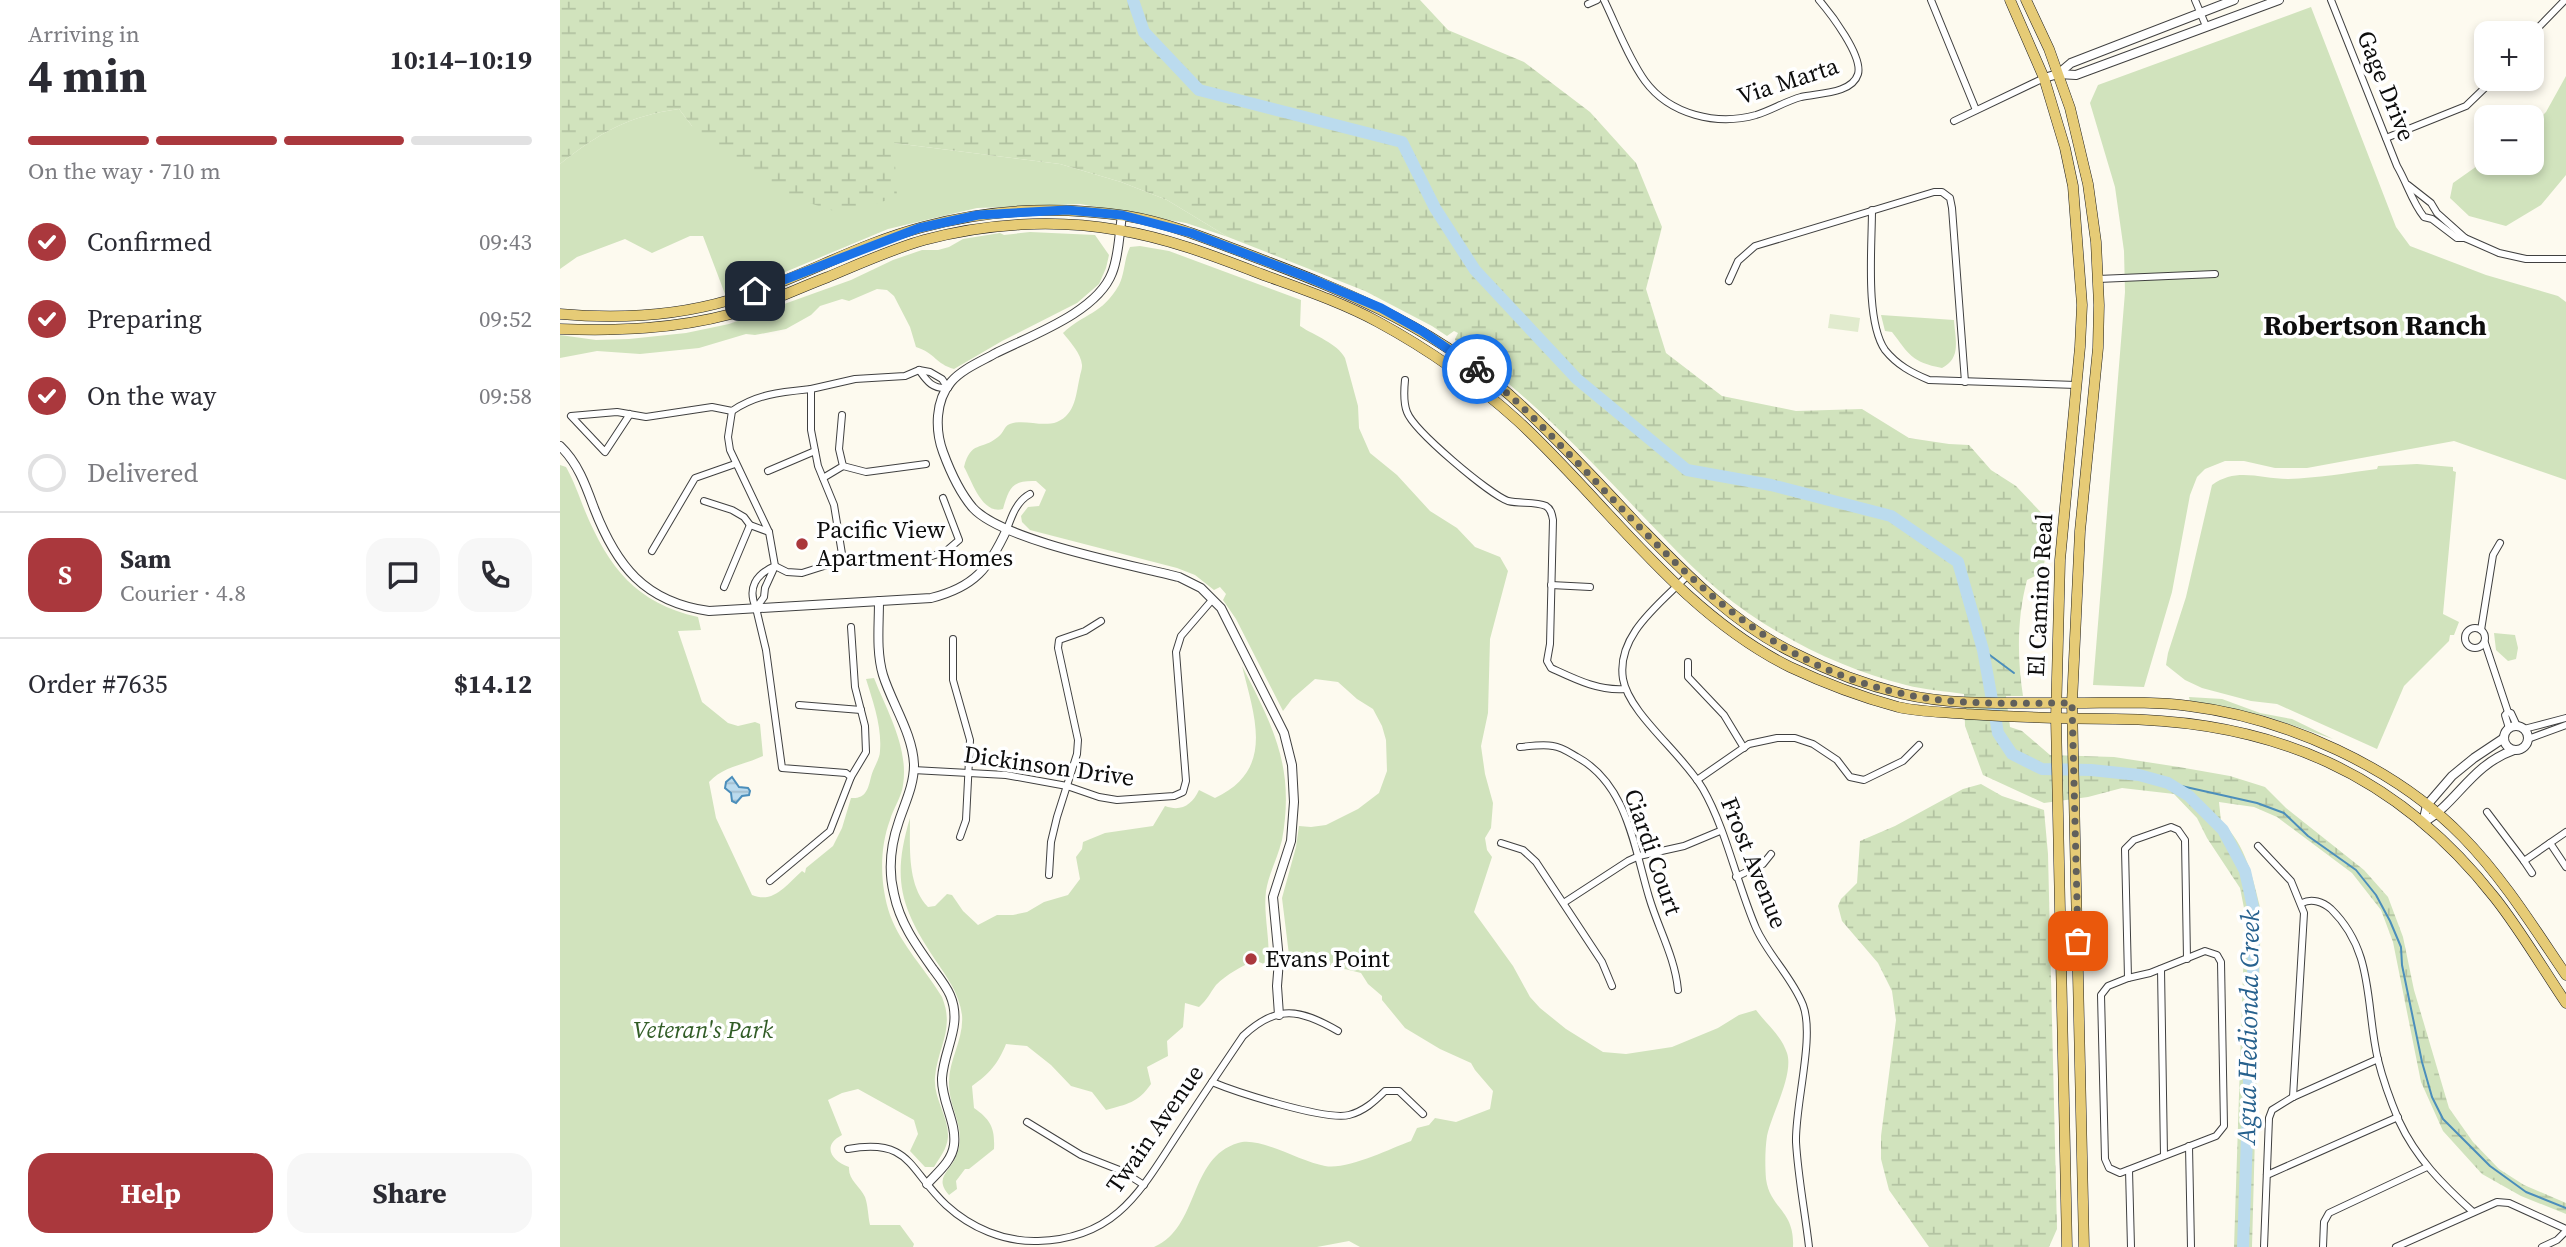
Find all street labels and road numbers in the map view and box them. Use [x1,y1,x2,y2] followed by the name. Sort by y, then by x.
[2349,26,2424,146] street label: Gage Drive
[1733,48,1843,112] street label: Via Marta
[2019,513,2060,677] street label: El Camino Real
[962,737,1137,794] street label: Dickinson Drive
[1617,784,1690,919] street label: Ciardi Court
[1713,792,1796,933] street label: Frost Avenue
[1098,1058,1211,1200] street label: Twain Avenue

